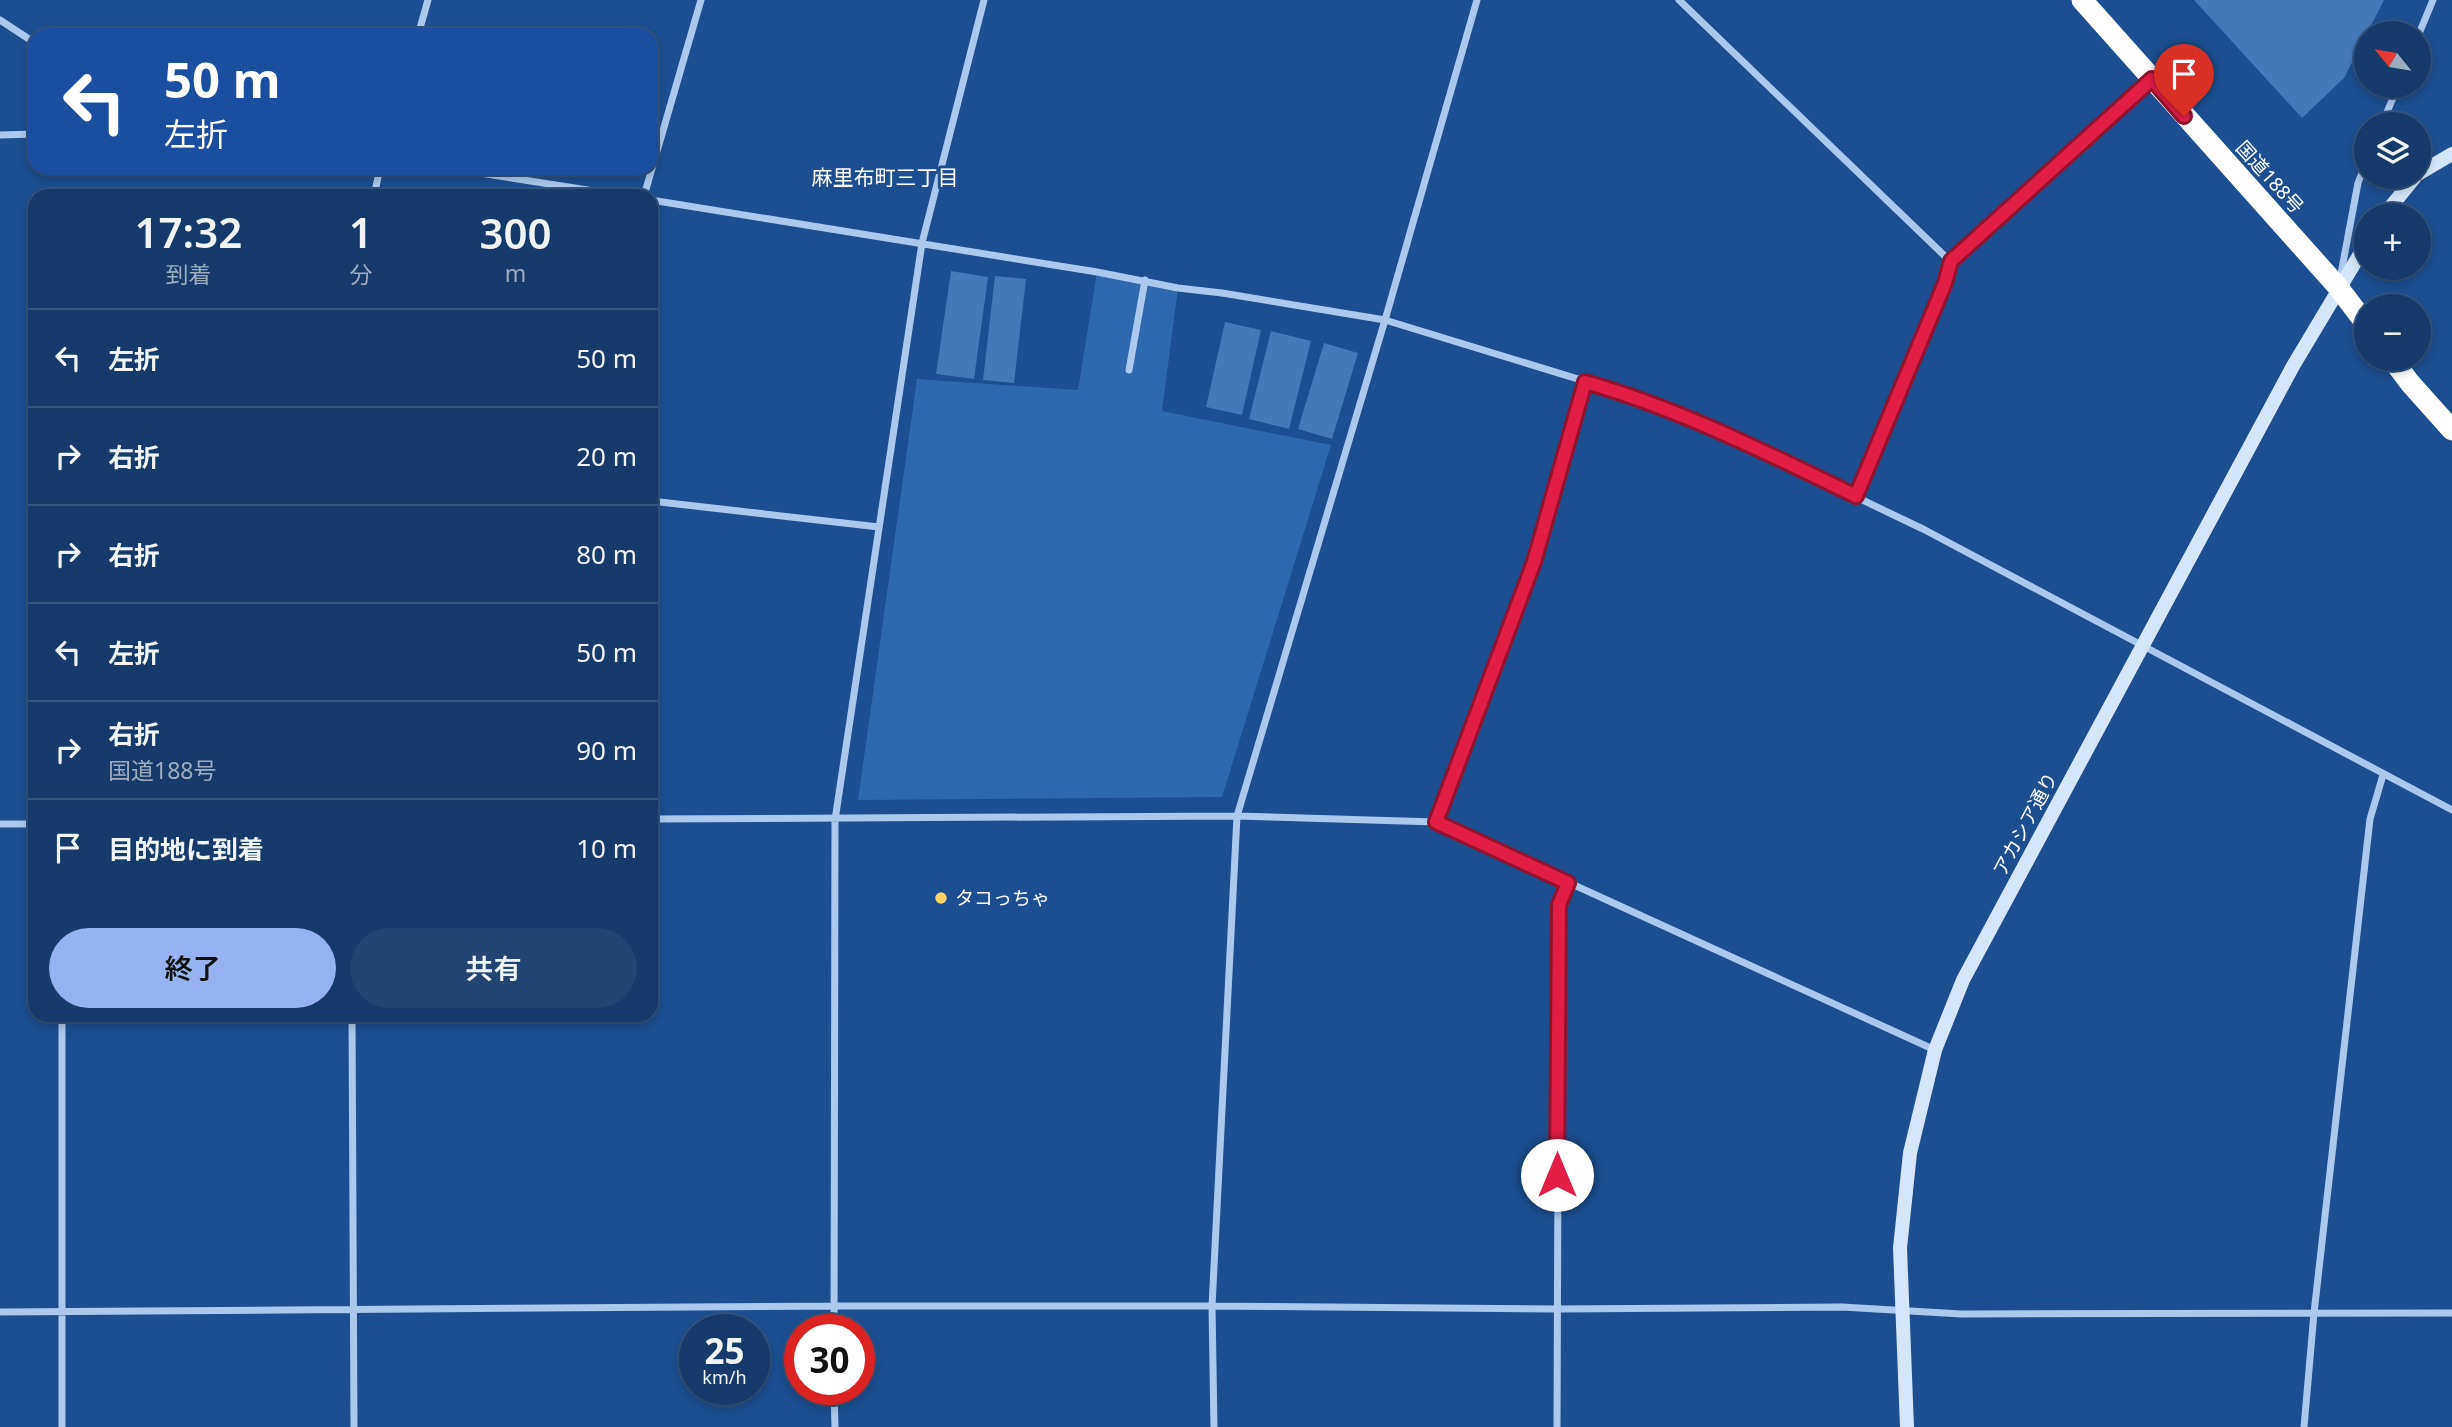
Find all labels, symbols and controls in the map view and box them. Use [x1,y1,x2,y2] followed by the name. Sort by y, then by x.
[2354,21,2431,98] north arrow
[2354,21,2431,371] map controls
[2154,44,2214,116] pin
[164,46,281,112] text: 50 m
[2165,55,2203,93] icon: arrive
[49,56,140,147] icon: left
[164,112,228,155] text: 左折
[2354,112,2431,189] button: layers
[2230,135,2310,219] street label: 国道188号
[812,163,959,191] district label: 麻里布町三丁目
[135,203,242,260] text: 17:32
[349,203,373,260] text: 1
[2354,203,2431,280] button: +
[479,204,551,261] text: 300
[505,257,526,289] text: m
[165,258,211,290] text: 到着
[349,258,372,290] text: 分
[2354,294,2431,371] button: −
[49,339,87,377] icon: left
[576,340,637,376] text: 50 m
[108,341,160,377] text: 左折
[49,437,87,475] icon: right
[576,438,637,474] text: 20 m
[108,439,160,475] text: 右折
[49,535,87,573] icon: right
[576,536,637,572] text: 80 m
[108,537,160,573] text: 右折
[49,633,87,671] icon: left
[576,634,637,670] text: 50 m
[108,635,160,671] text: 左折
[108,716,160,752] text: 右折
[49,731,87,769] icon: right
[576,732,637,768] text: 90 m
[108,754,216,786] text: 国道188号
[1987,768,2063,880] street label: アカシア通り
[49,829,87,867] icon: arrive
[576,830,637,866] text: 10 m
[108,831,264,867] text: 目的地に到着
[955,885,1050,911] place label: タコっちゃ
[933,890,949,906] marker: タコっちゃ
[49,928,336,1008] button: 終了
[350,928,637,1008] button: 共有
[1520,1138,1594,1212] position arrow
[784,1314,875,1405] speed limit sign: 30
[704,1327,745,1374] text: 25
[702,1365,747,1389] text: km/h

